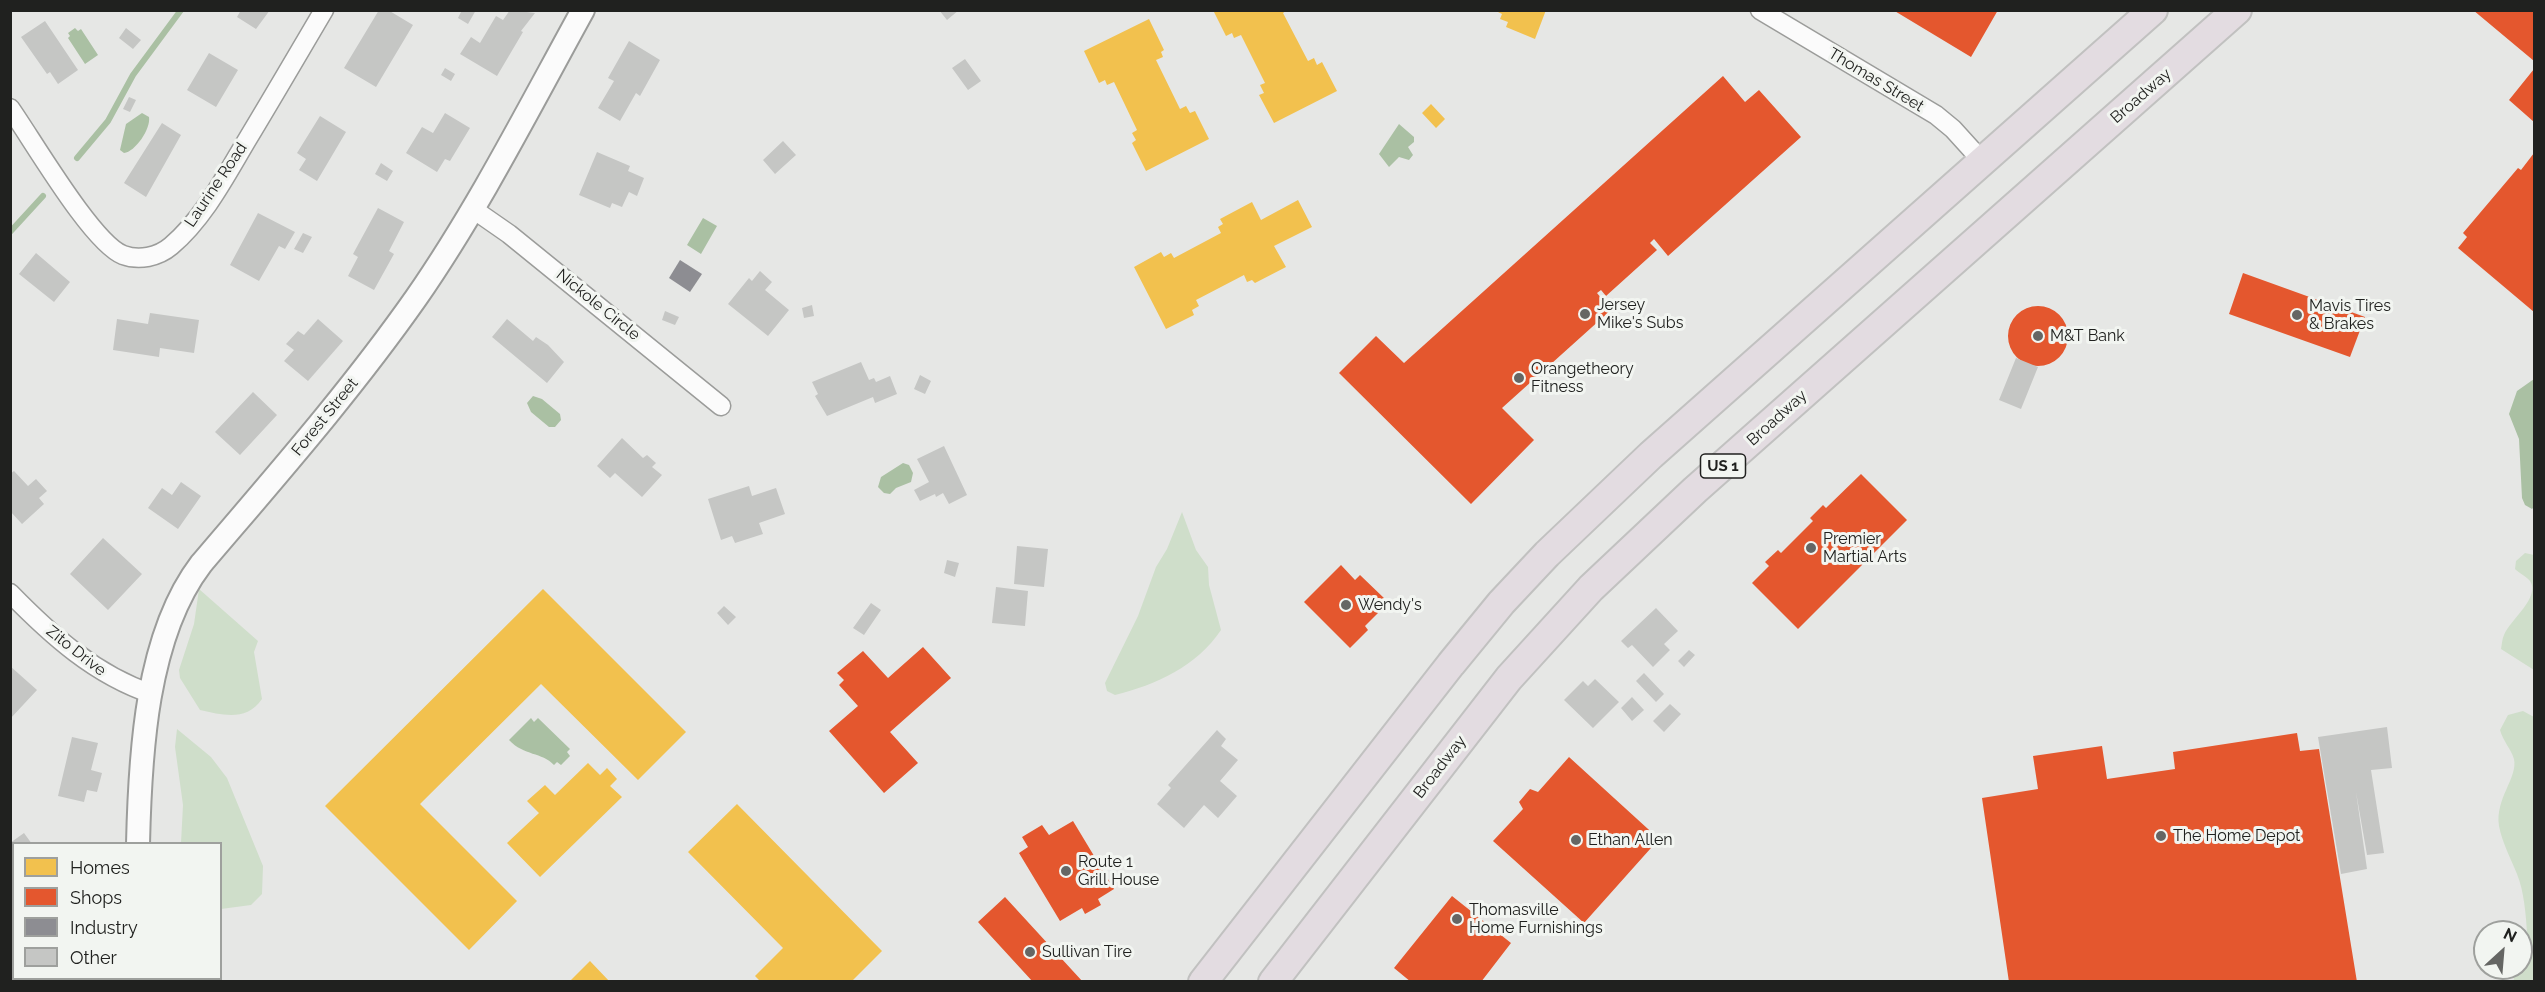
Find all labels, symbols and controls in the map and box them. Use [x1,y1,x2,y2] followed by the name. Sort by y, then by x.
[1825,44,1927,116] street label: Thomas Street
[2107,64,2175,128] street label: Broadway
[181,139,251,231] street label: Laurine Road
[552,265,644,345] street label: Nickole Circle
[1597,295,1683,333] place label: Jersey Mike's Subs
[2309,296,2391,334] place label: Mavis Tires & Brakes
[1578,307,1592,321] marker: Jersey Mike's Subs
[2290,308,2304,322] marker: Mavis Tires & Brakes
[2050,326,2125,346] place label: M&T Bank
[2031,329,2045,343] marker: M&T Bank
[1531,359,1634,397] place label: Orangetheory Fitness
[1512,371,1526,385] marker: Orangetheory Fitness
[288,374,362,460] street label: Forest Street
[1743,386,1811,450] street label: Broadway
[1700,454,1746,478] road number: US 1
[1823,529,1907,567] place label: Premier Martial Arts
[1804,541,1818,555] marker: Premier Martial Arts
[1358,595,1422,615] place label: Wendy's
[1339,598,1353,612] marker: Wendy's
[42,622,110,680] street label: Zito Drive
[1410,732,1470,802] street label: Broadway
[2173,826,2300,846] place label: The Home Depot
[2154,829,2168,843] marker: The Home Depot
[1588,830,1673,850] place label: Ethan Allen
[1569,833,1583,847] marker: Ethan Allen
[12,842,222,980] legend
[1078,852,1159,890] place label: Route 1 Grill House
[70,857,130,878] text: Homes
[1059,864,1073,878] marker: Route 1 Grill House
[70,887,122,908] text: Shops
[1469,900,1603,938] place label: Thomasville Home Furnishings
[1450,912,1464,926] marker: Thomasville Home Furnishings
[70,917,138,938] text: Industry
[2473,920,2533,980] north arrow
[2501,924,2520,946] text: N
[1042,942,1132,962] place label: Sullivan Tire
[1023,945,1037,959] marker: Sullivan Tire
[70,947,117,968] text: Other

